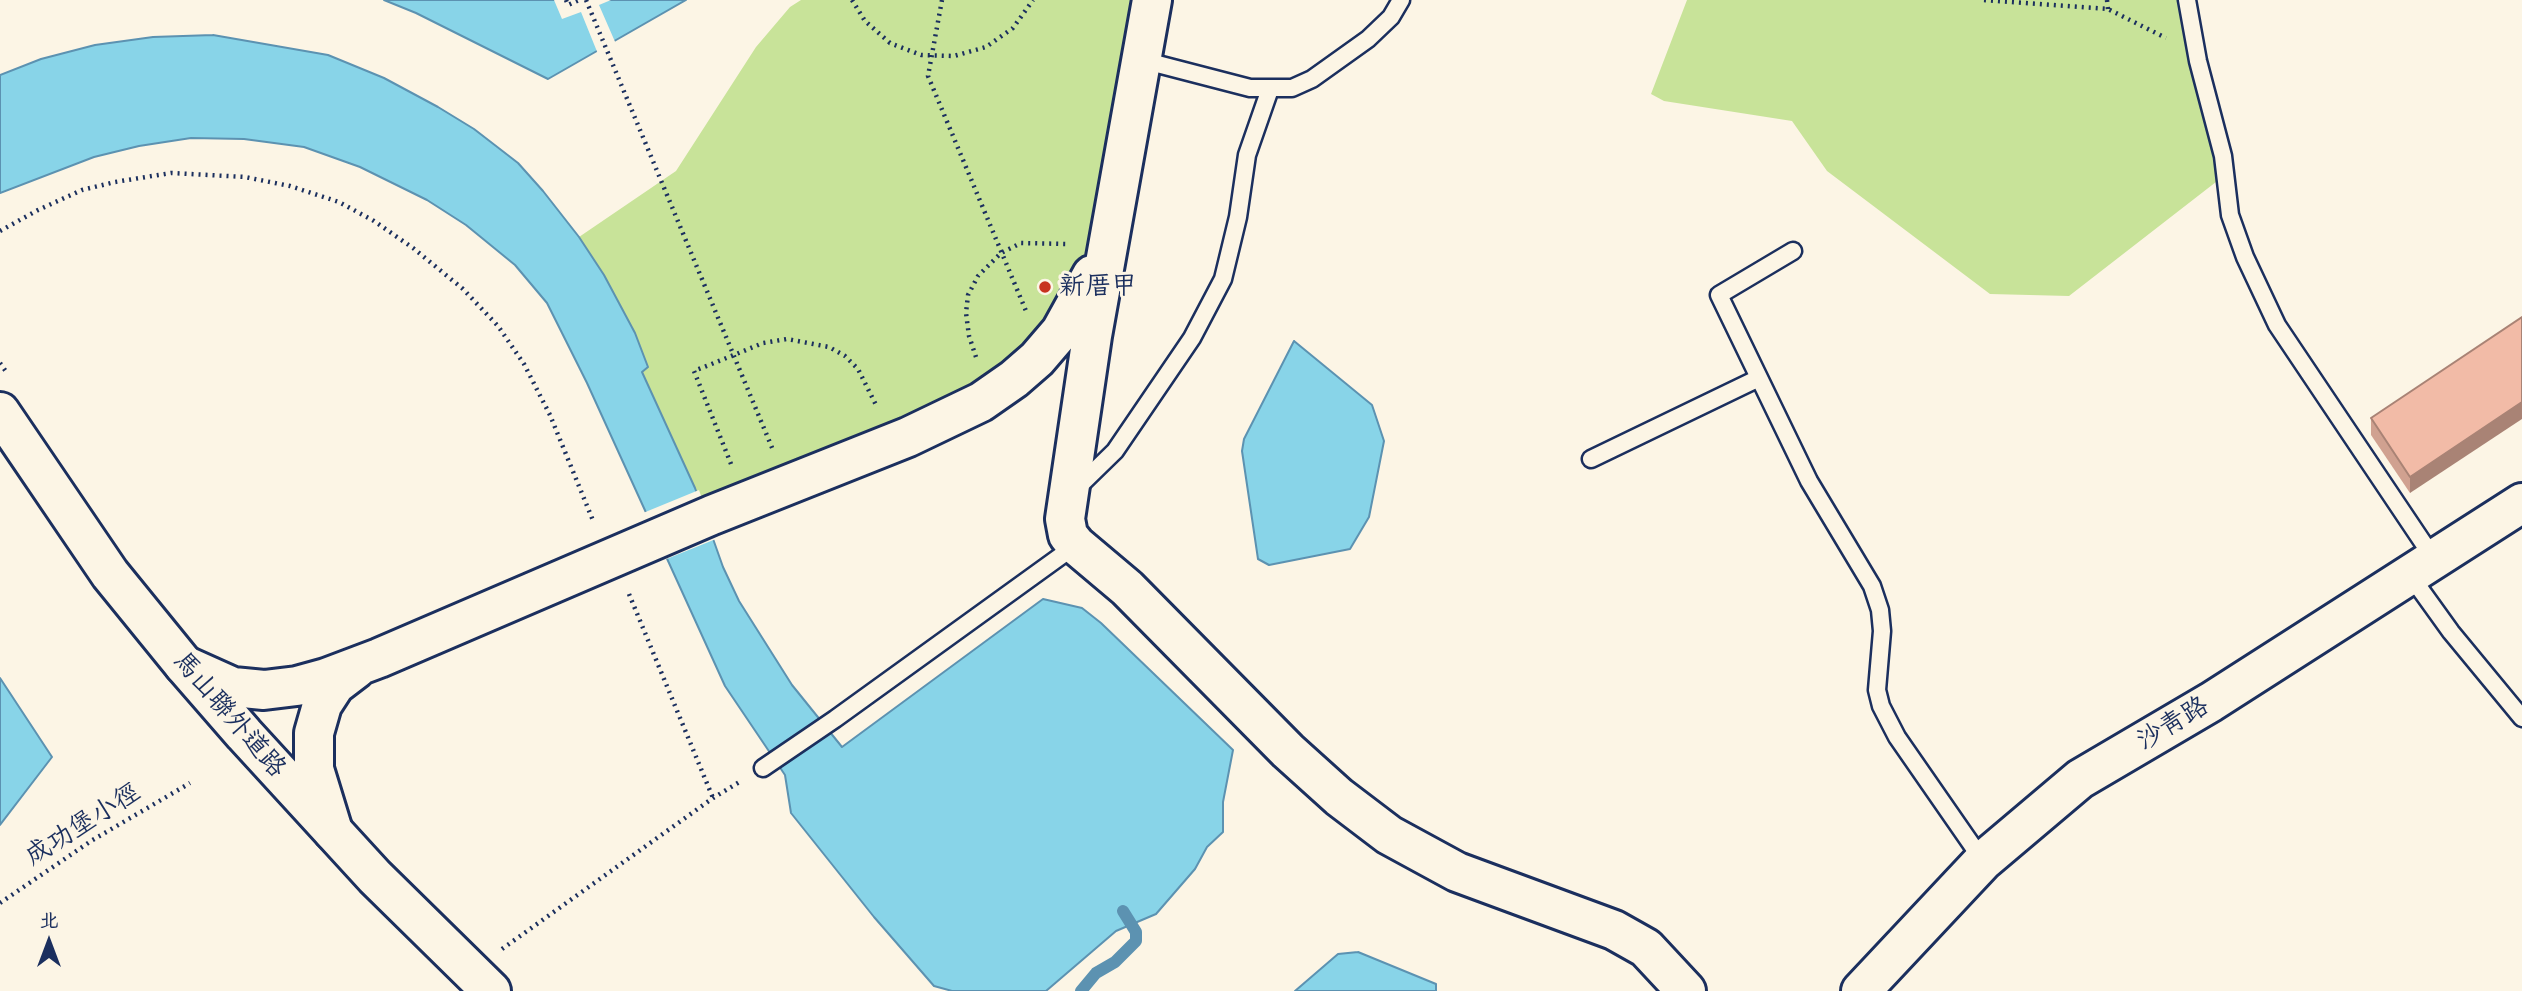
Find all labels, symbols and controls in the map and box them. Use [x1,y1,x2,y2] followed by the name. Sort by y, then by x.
[1059,271,1137,303] place label: 新厝甲
[1037,279,1053,295] marker: 新厝甲
[166,646,292,784] street label: 馬山聯外道路
[2132,691,2214,757] street label: 沙青路
[20,777,146,873] street label: 成功堡小徑
[14,907,84,977] north arrow
[39,908,59,933] text: 北

